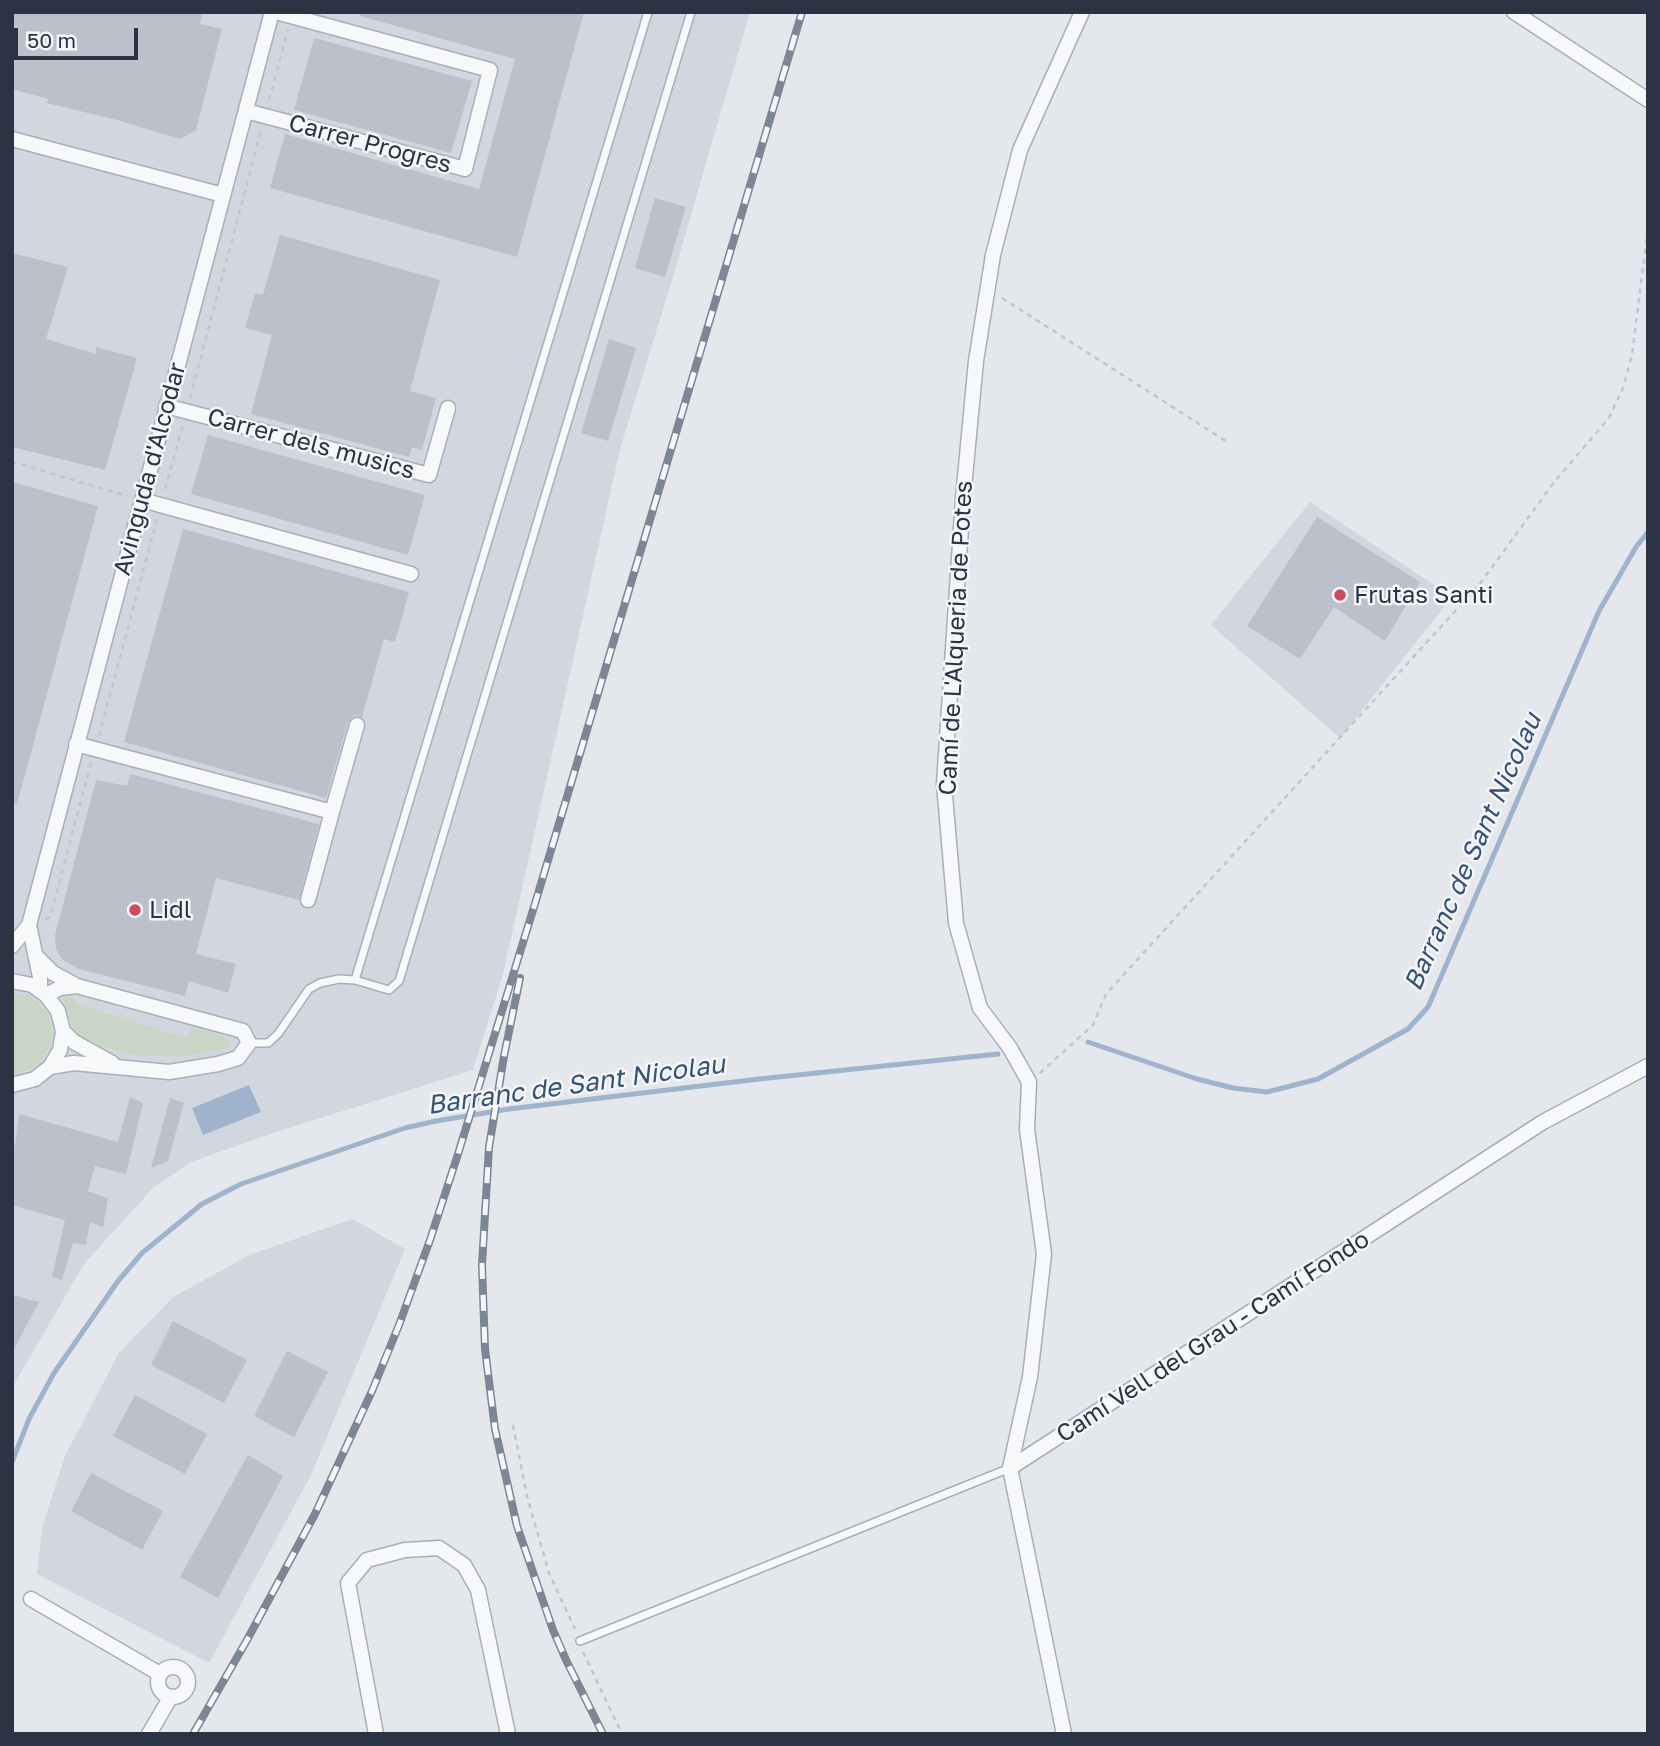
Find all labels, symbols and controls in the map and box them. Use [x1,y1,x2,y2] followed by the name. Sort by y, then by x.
[18,14,142,58] scale bar
[27,27,76,53] text: 50 m
[285,108,455,180] street label: Carrer Progres
[108,359,192,579] street label: Avinguda d'Alcodar
[204,402,418,486] street label: Carrer dels musics
[933,480,979,796] street label: Camí de L'Alqueria de Potes
[1354,581,1494,609] place label: Frutas Santi
[1332,587,1348,603] marker: Frutas Santi
[1398,709,1548,995] water label: Barranc de Sant Nicolau
[149,896,192,924] place label: Lidl
[127,902,143,918] marker: Lidl
[425,1049,727,1121] water label: Barranc de Sant Nicolau
[1051,1225,1375,1449] street label: Camí Vell del Grau - Camí Fondo

